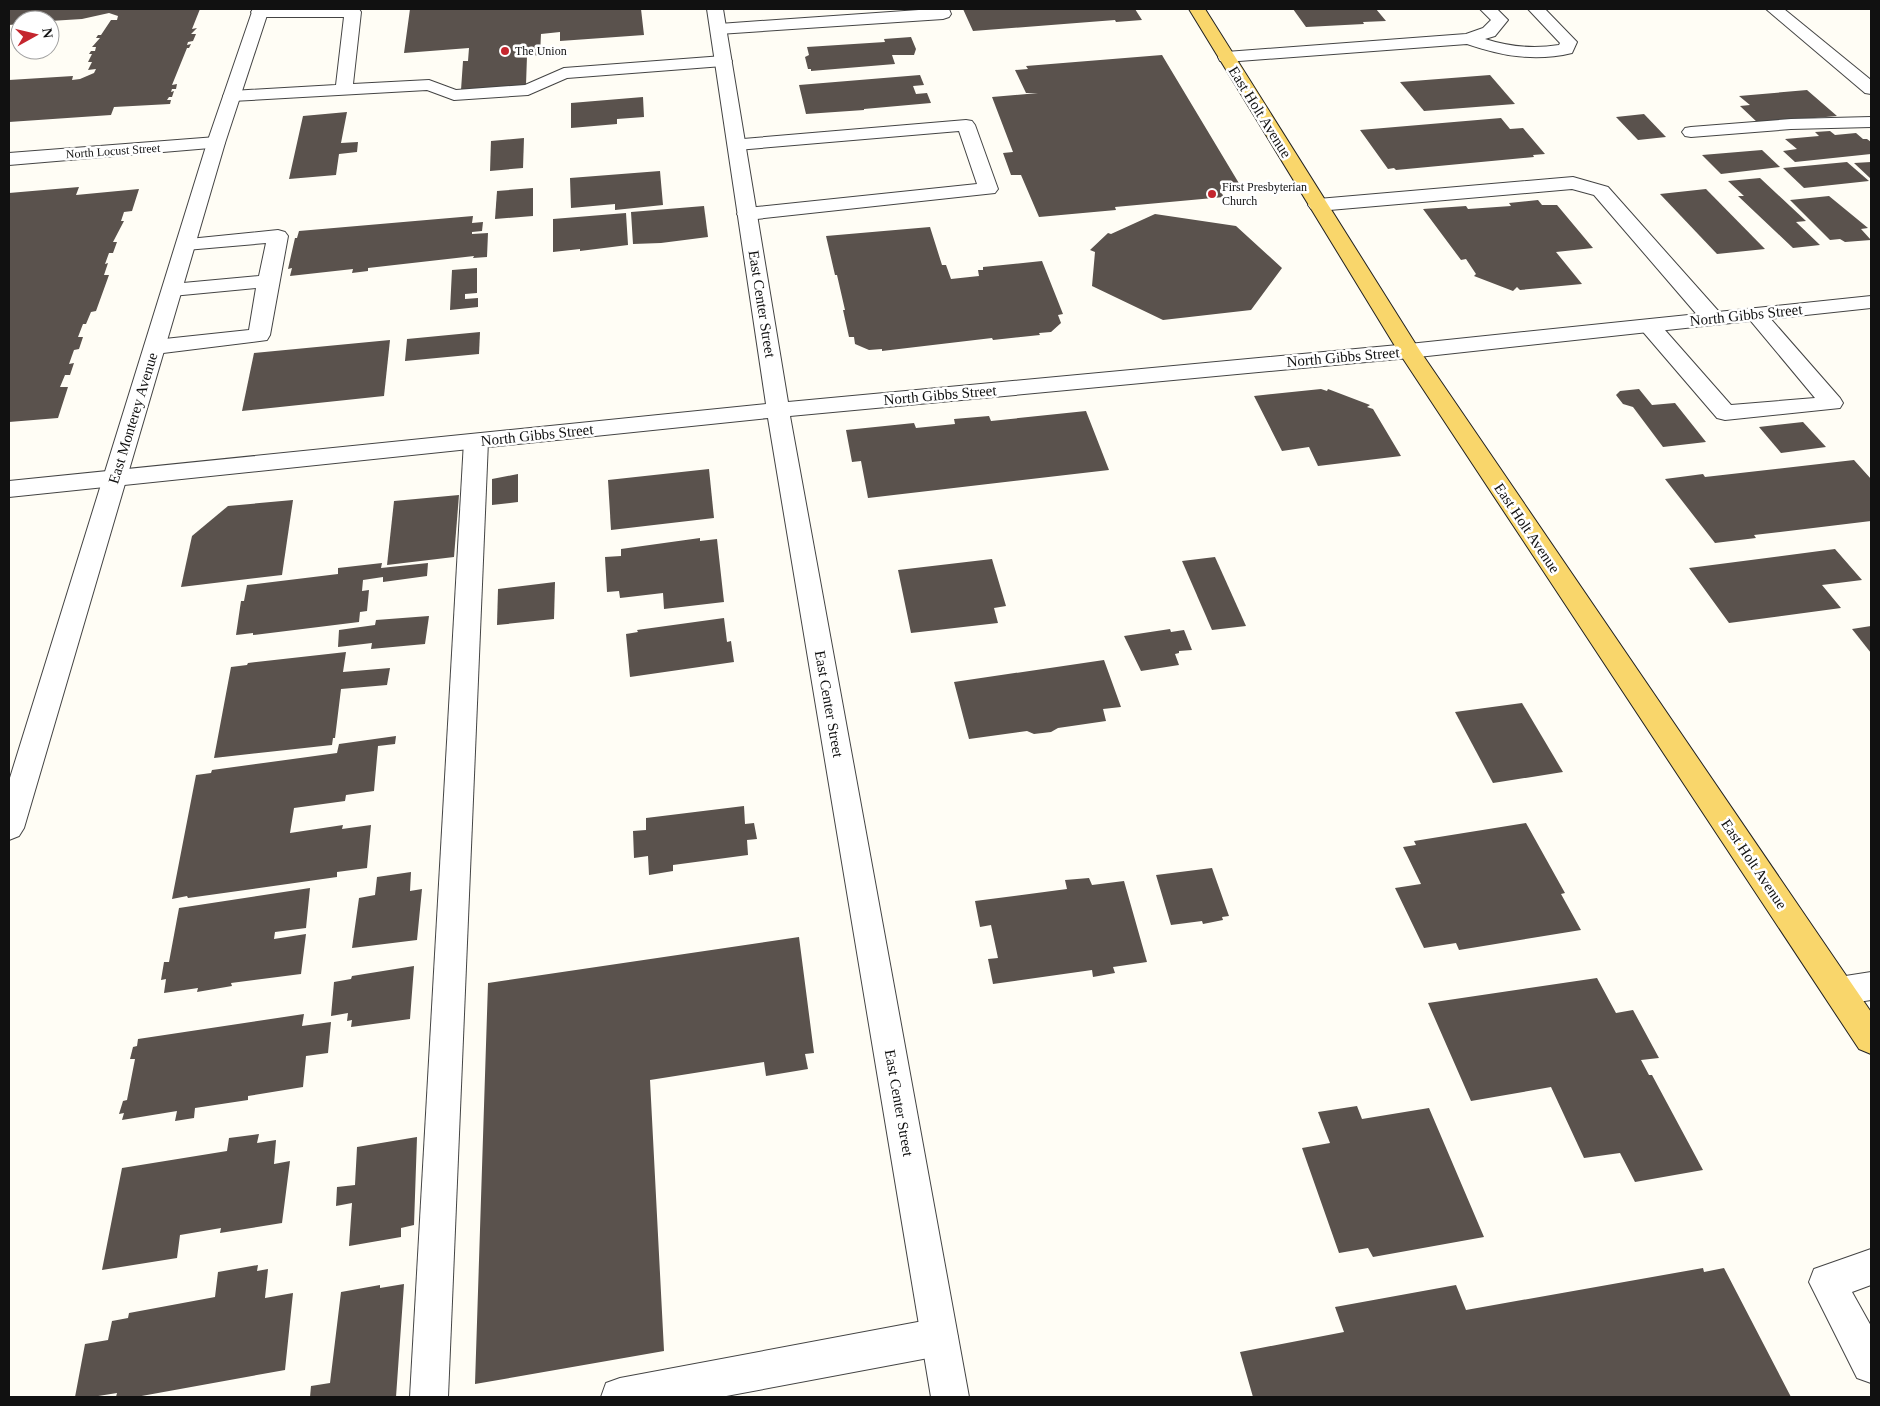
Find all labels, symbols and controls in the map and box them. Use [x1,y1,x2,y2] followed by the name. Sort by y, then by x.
[10,10,60,60] north arrow
[39,27,56,39] text: N
[515,44,567,58] place label: The Union
[499,45,511,57] marker: The Union
[1225,63,1295,161] street label: East Holt Avenue
[65,141,161,161] street label: North Locust Street
[1222,180,1307,208] place label: First Presbyterian Church
[1206,188,1218,200] marker: First Presbyterian Church
[746,249,779,360] street label: East Center Street
[1689,301,1804,329] street label: North Gibbs Street
[1286,344,1401,370] street label: North Gibbs Street
[105,350,161,486] street label: East Monterey Avenue
[883,382,998,408] street label: North Gibbs Street
[480,421,595,449] street label: North Gibbs Street
[1491,480,1563,576] street label: East Holt Avenue
[812,649,846,760] street label: East Center Street
[1718,816,1790,912] street label: East Holt Avenue
[882,1048,916,1159] street label: East Center Street

